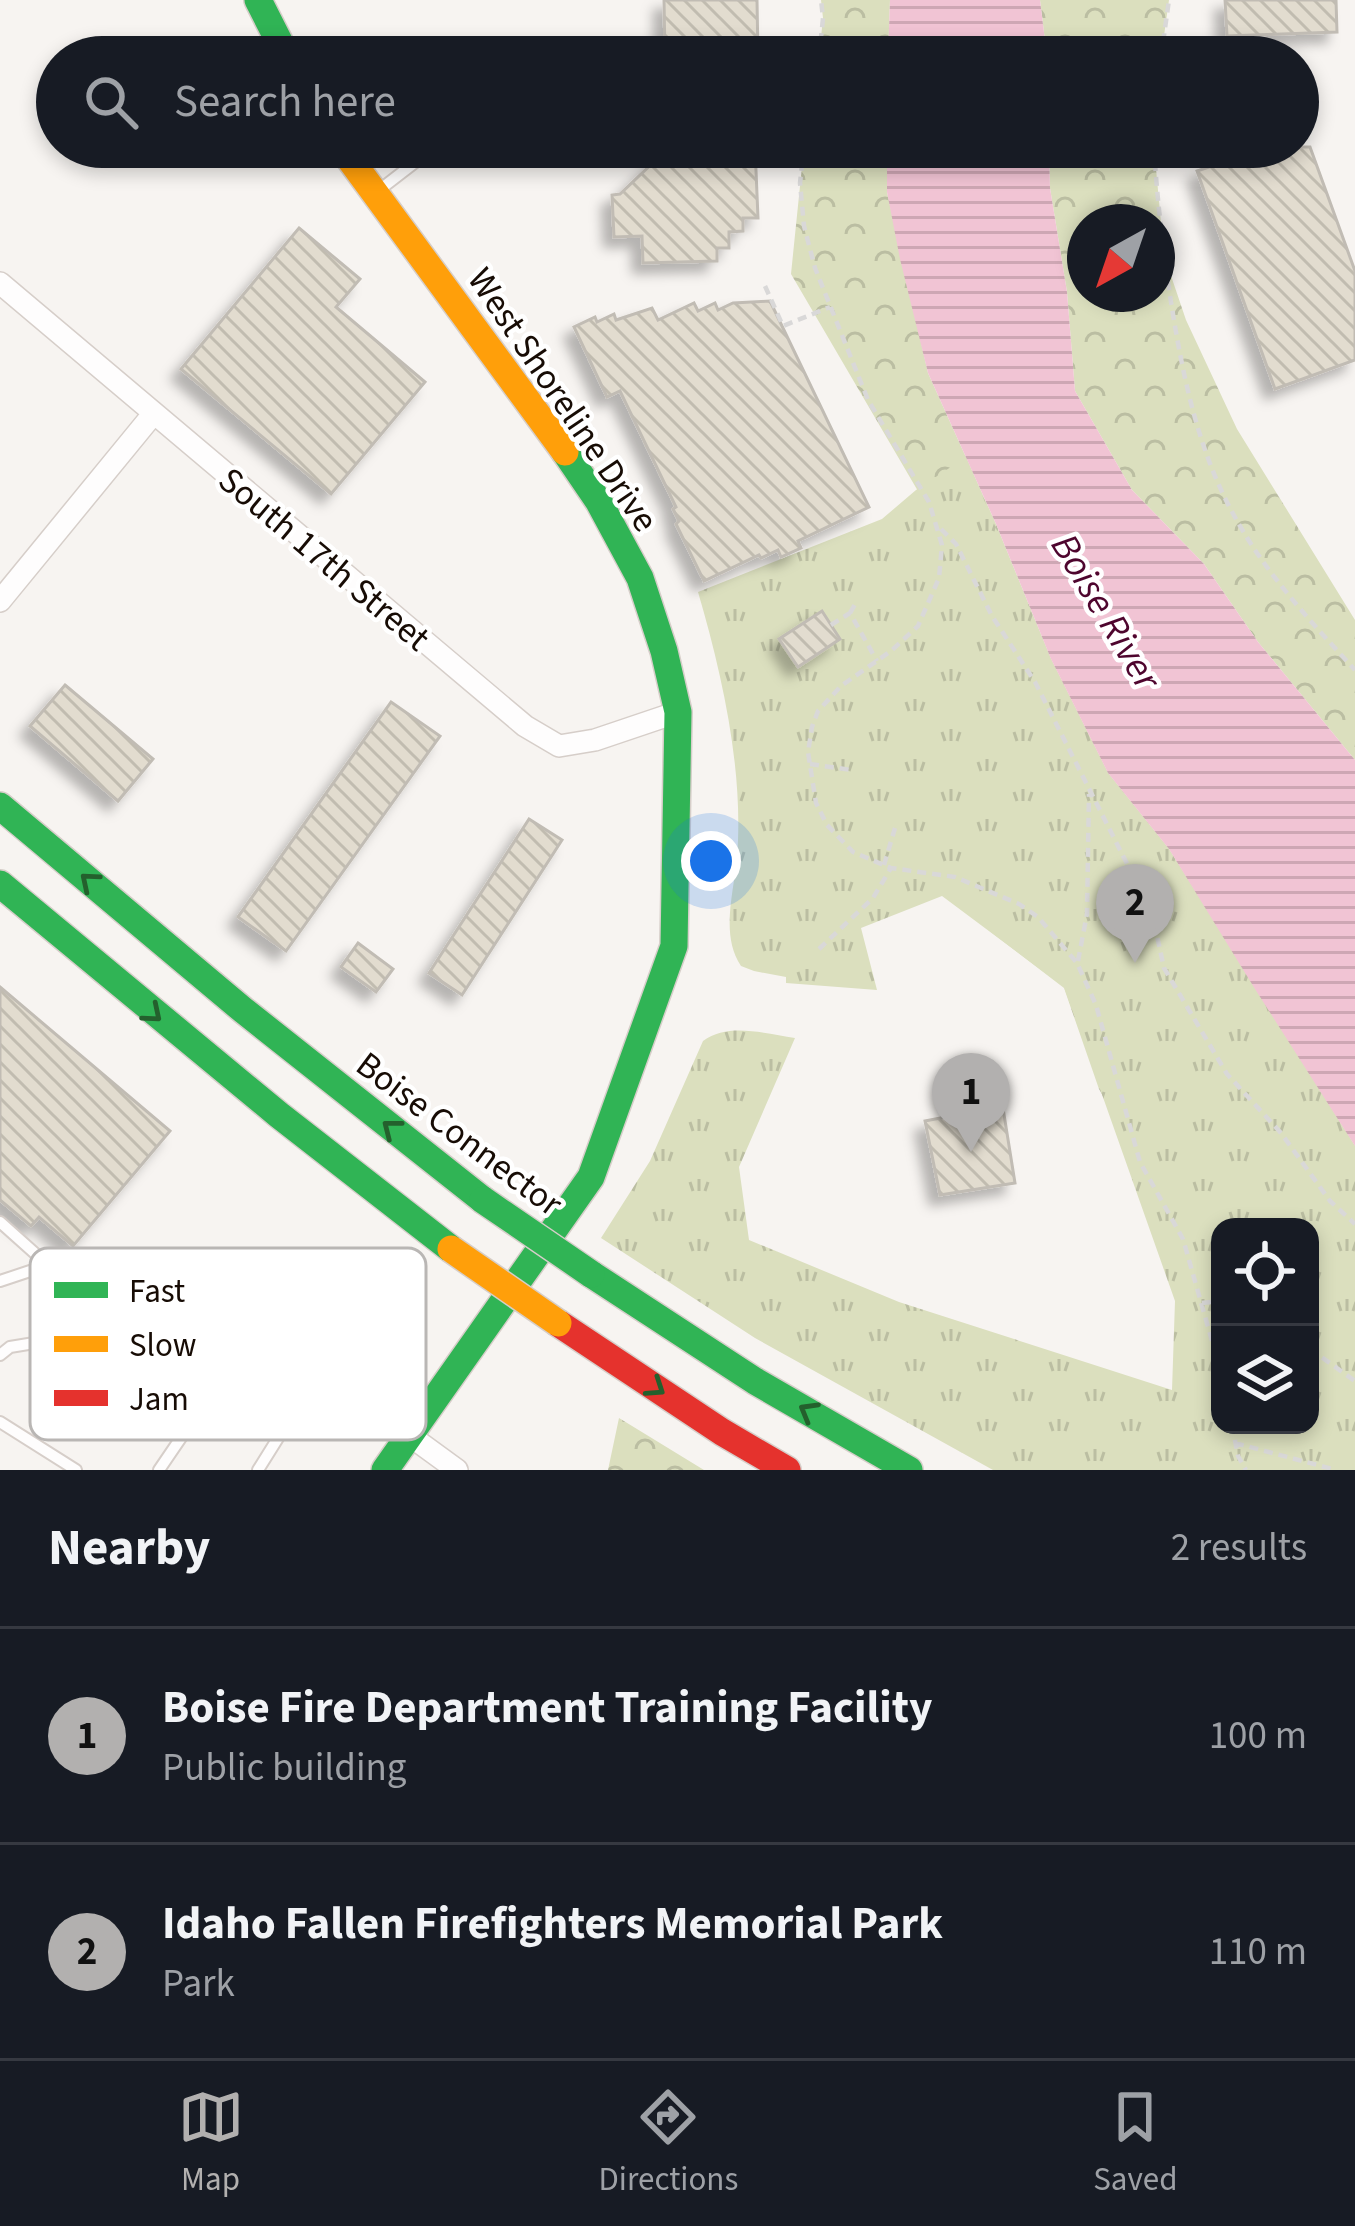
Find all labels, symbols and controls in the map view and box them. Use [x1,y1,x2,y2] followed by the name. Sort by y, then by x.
[36,36,1319,168] search box
[78,69,144,135] icon: search
[174,70,396,134] text: Search here
[1067,204,1175,312] north arrow
[455,257,670,542] street label: West Shoreline Drive
[207,455,441,663] street label: South 17th Street
[1036,523,1175,702] water label: Boise River
[681,831,741,891] your location
[1096,864,1174,963] pin: 2
[81,873,103,895] one-way arrow
[139,1000,161,1021] one-way arrow
[345,1040,573,1229] street label: Boise Connector
[932,1053,1010,1152] pin: 1
[382,1121,404,1143] one-way arrow
[1211,1218,1319,1434] map controls
[1211,1218,1319,1326] button: locate
[30,1248,426,1440] legend
[129,1268,185,1315] text: Fast
[129,1322,197,1369] text: Slow
[1211,1326,1319,1434] button: layers
[642,1373,664,1395] one-way arrow
[129,1376,189,1423] text: Jam
[799,1403,821,1426] one-way arrow
[48,1512,210,1584] text: Nearby
[1171,1520,1307,1576] text: 2 results
[162,1676,932,1740] text: Boise Fire Department Training Facility
[77,1708,97,1764] text: 1
[1209,1708,1307,1764] text: 100 m
[162,1740,407,1796] text: Public building
[162,1892,943,1956] text: Idaho Fallen Firefighters Memorial Park
[77,1924,97,1980] text: 2
[1209,1924,1307,1980] text: 110 m
[162,1956,235,2012] text: Park
[178,2084,244,2203] tab: Map
[599,2084,738,2203] tab: Directions
[1093,2084,1177,2203] tab: Saved

